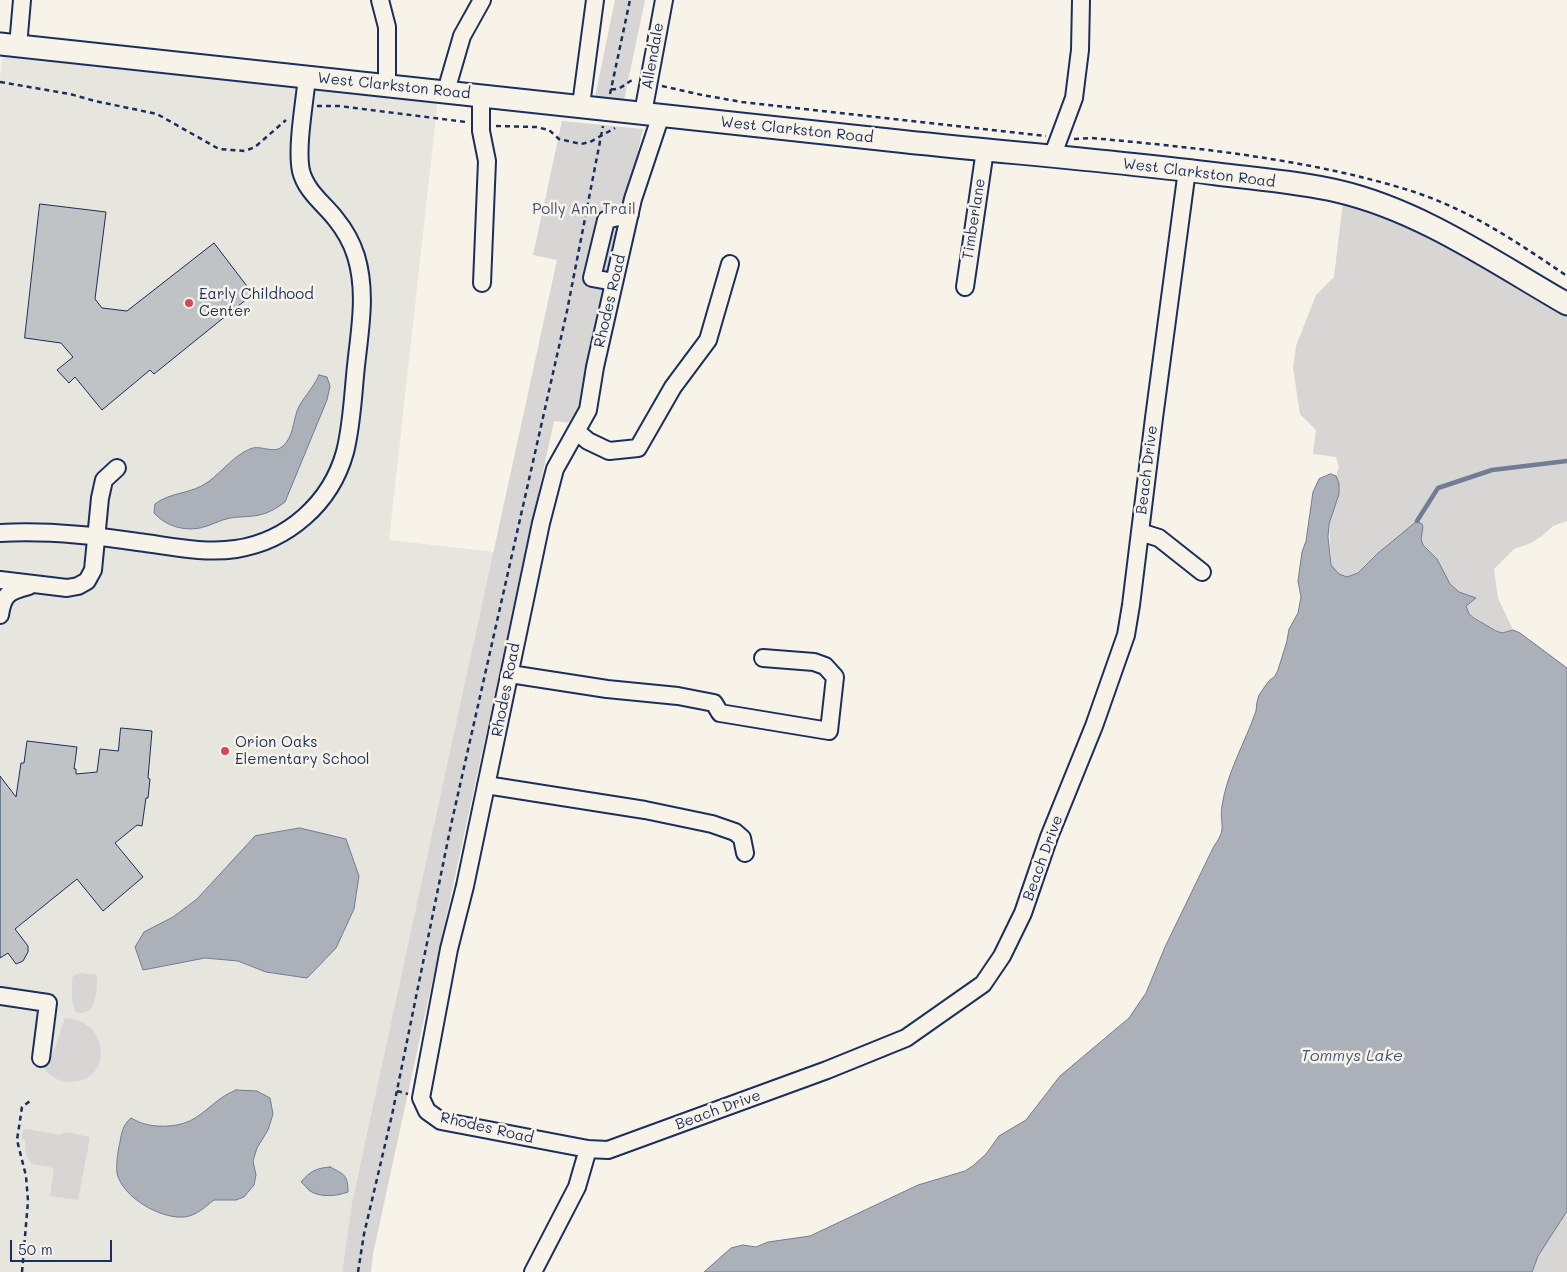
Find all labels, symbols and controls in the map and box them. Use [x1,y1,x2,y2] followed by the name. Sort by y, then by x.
[638,21,668,91] street label: Allendale
[317,69,471,103] street label: West Clarkston Road
[720,113,874,147] street label: West Clarkston Road
[1122,155,1276,191] street label: West Clarkston Road
[959,177,989,261] street label: Timberlane
[532,200,636,218] park label: Polly Ann Trail
[591,253,629,349] street label: Rhodes Road
[199,285,314,320] place label: Early Childhood Center
[183,297,195,309] marker: Early Childhood Center
[1133,424,1161,516] street label: Beach Drive
[488,642,524,738] street label: Rhodes Road
[235,733,370,768] place label: Orion Oaks Elementary School
[219,745,231,757] marker: Orion Oaks Elementary School
[1019,813,1067,903] street label: Beach Drive
[1301,1046,1403,1066] water label: Tommys Lake
[673,1086,763,1134] street label: Beach Drive
[439,1109,535,1147] street label: Rhodes Road
[12,1230,115,1262] scale bar
[18,1239,53,1259] text: 50 m

